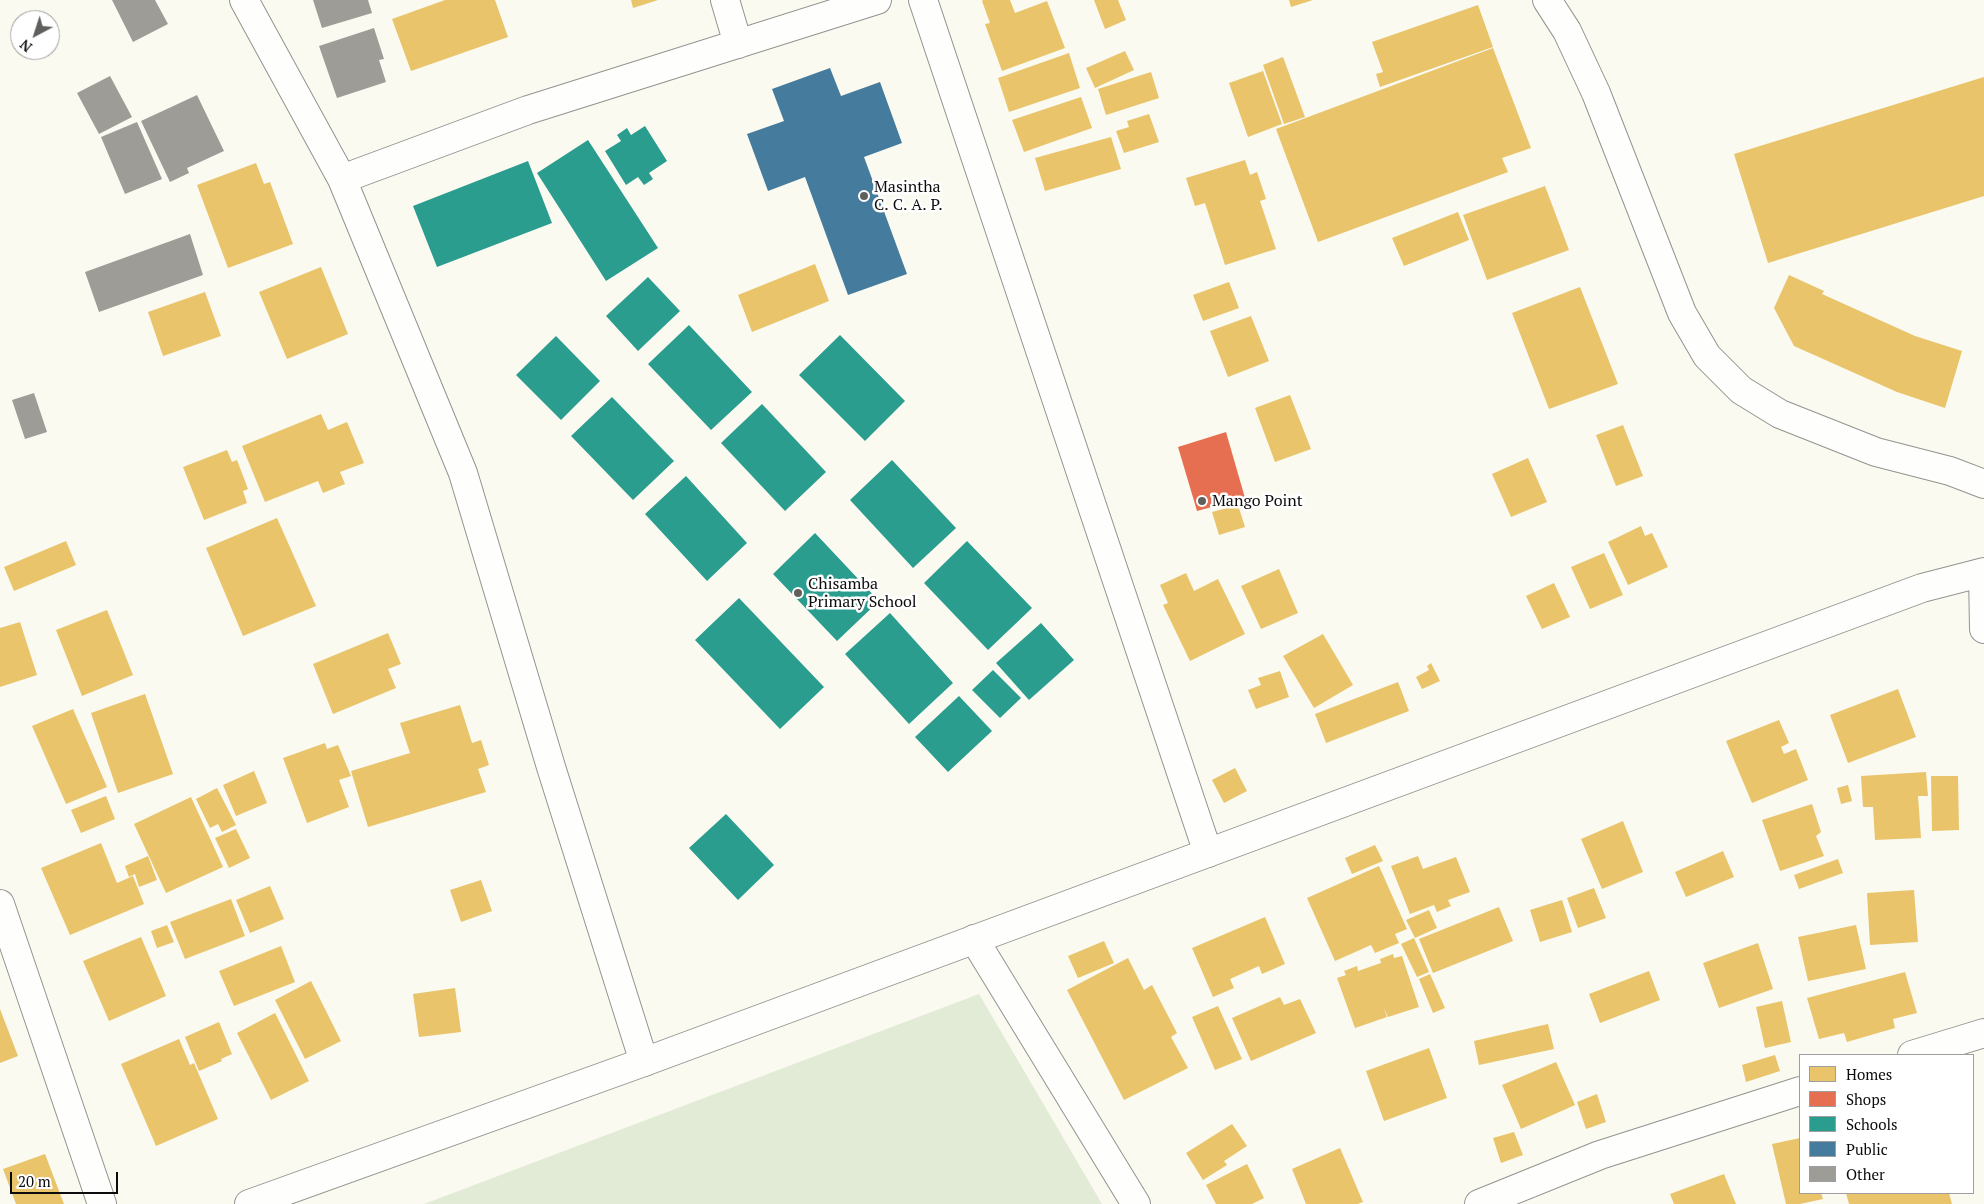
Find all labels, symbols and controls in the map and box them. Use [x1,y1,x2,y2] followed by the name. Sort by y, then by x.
[10,10,60,60] north arrow
[16,35,36,57] text: N
[874,177,943,215] place label: Masintha C. C. A. P.
[858,190,870,202] marker: Masintha C. C. A. P.
[1212,491,1303,511] place label: Mango Point
[1196,495,1208,507] marker: Mango Point
[808,574,917,612] place label: Chisamba Primary School
[792,587,804,599] marker: Chisamba Primary School
[1799,1054,1974,1194] legend
[1846,1064,1892,1084] text: Homes
[1846,1089,1886,1109] text: Shops
[1846,1114,1897,1134] text: Schools
[1846,1139,1888,1159] text: Public
[12,1162,120,1194] scale bar
[1846,1164,1885,1184] text: Other
[18,1171,51,1191] text: 20 m

